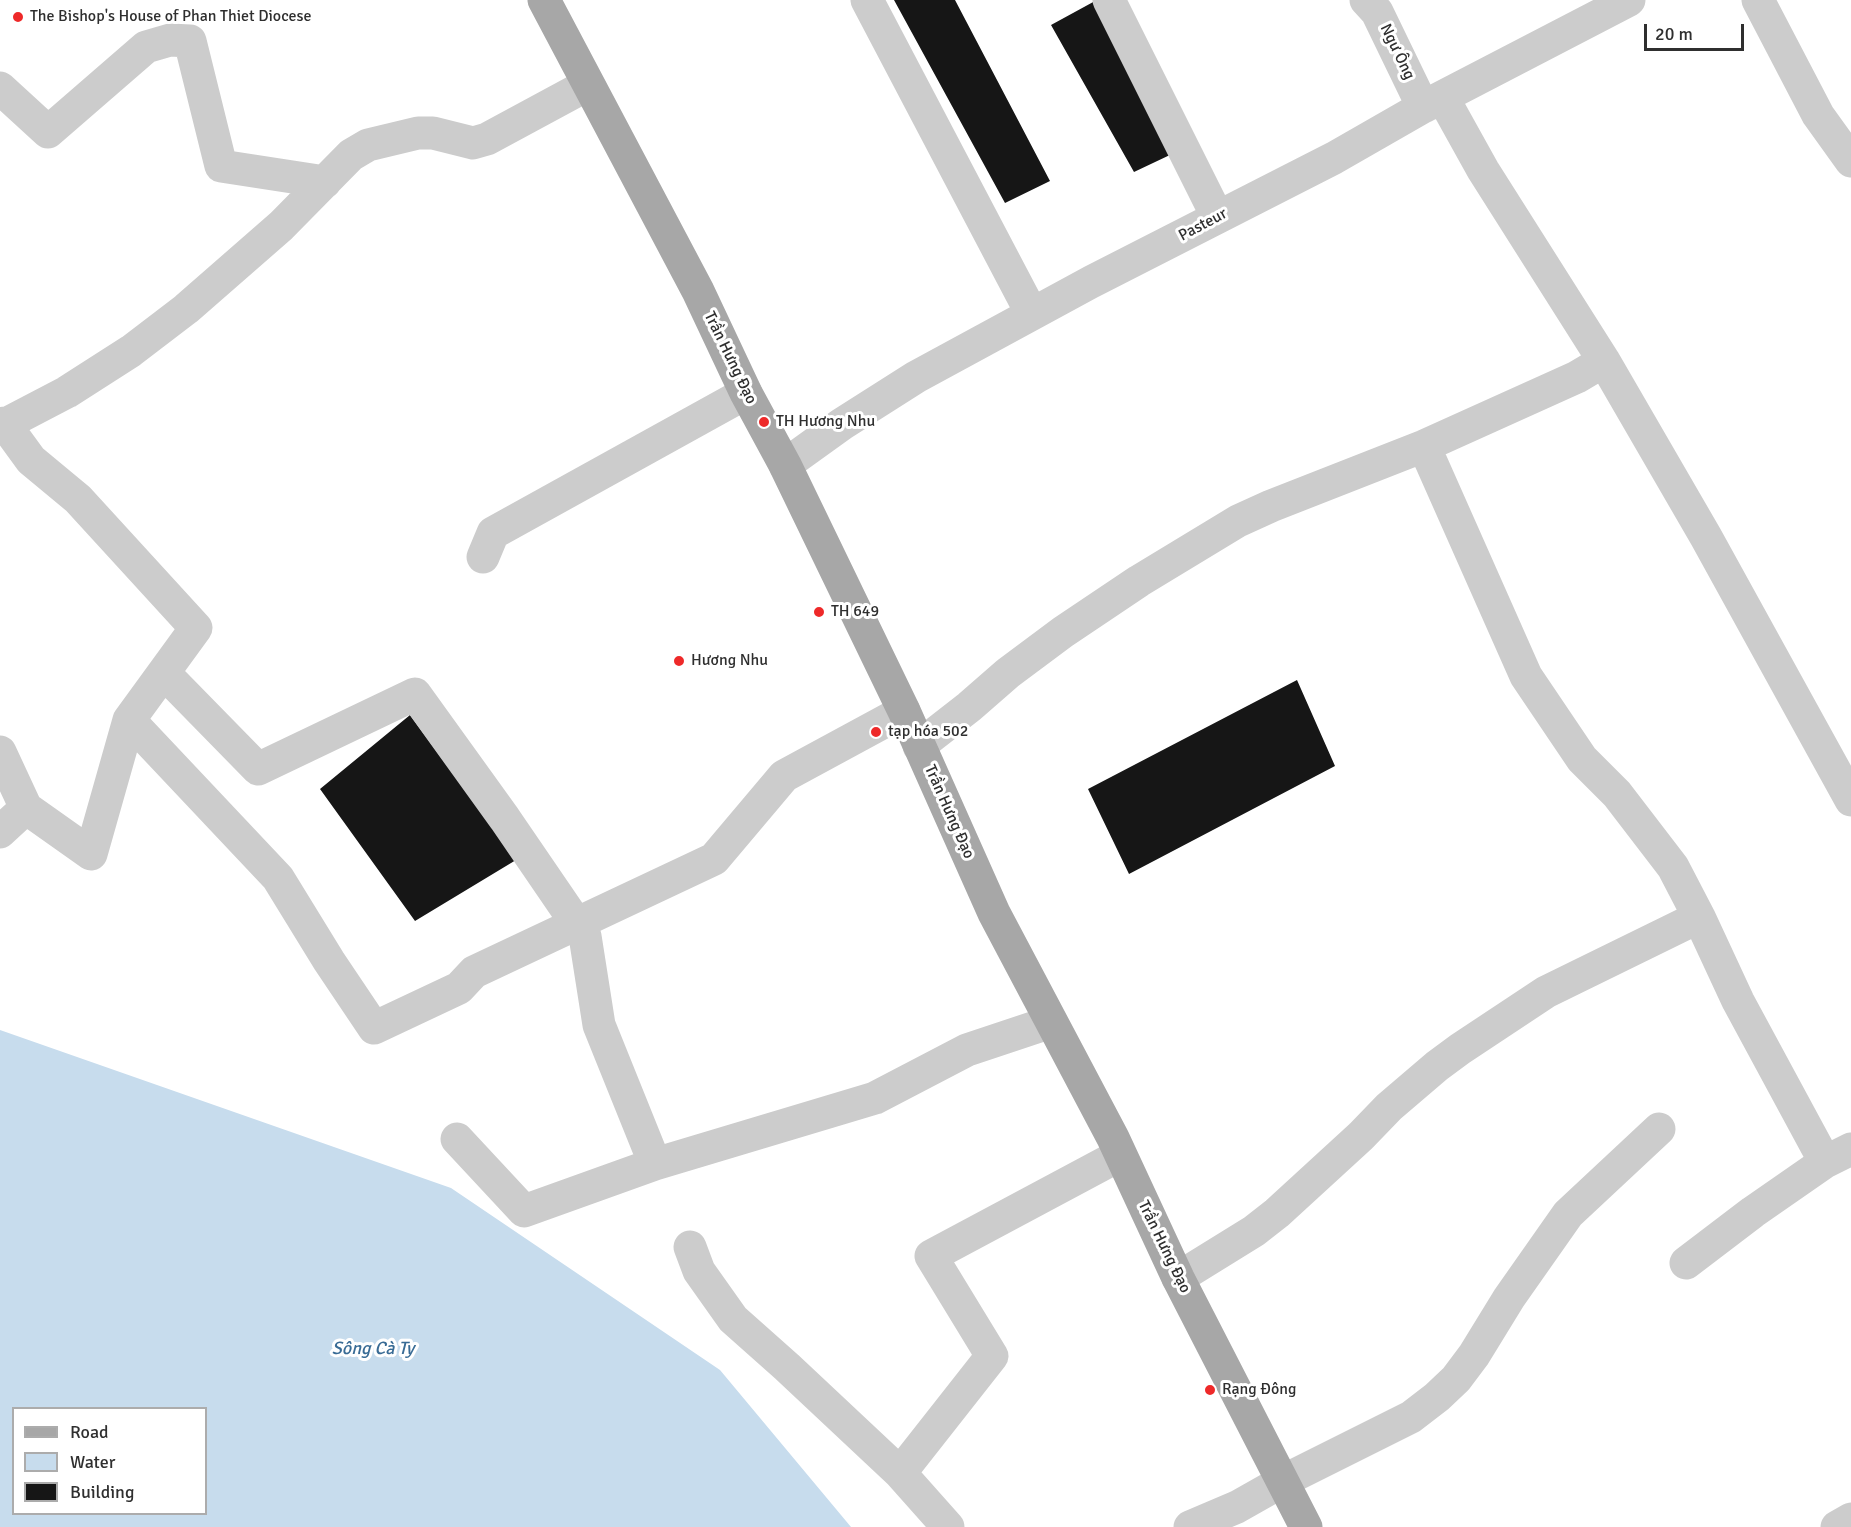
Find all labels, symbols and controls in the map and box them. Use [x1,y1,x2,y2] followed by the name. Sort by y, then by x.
[30,7,312,27] place label: The Bishop's House of Phan Thiet Diocese
[11,10,25,24] marker: The Bishop's House of Phan Thiet Diocese
[1647,12,1748,50] scale bar
[1375,21,1419,83] street label: Ngư Ông
[1655,23,1693,45] text: 20 m
[1176,204,1230,246] street label: Pasteur
[699,309,761,407] street label: Trần Hưng Đạo
[776,412,875,432] place label: TH Hương Nhu
[757,415,771,429] marker: TH Hương Nhu
[831,602,879,622] place label: TH 649
[812,605,826,619] marker: TH 649
[691,651,768,671] place label: Hương Nhu
[672,654,686,668] marker: Hương Nhu
[888,722,968,742] place label: tạp hóa 502
[869,725,883,739] marker: tạp hóa 502
[920,762,978,862] street label: Trần Hưng Đạo
[1133,1198,1195,1296] street label: Trần Hưng Đạo
[332,1338,414,1360] water label: Sông Cà Ty
[1222,1380,1296,1400] place label: Rạng Đông
[1203,1383,1217,1397] marker: Rạng Đông
[12,1407,207,1515] legend
[70,1421,109,1443] text: Road
[70,1451,115,1473] text: Water
[70,1481,134,1503] text: Building

